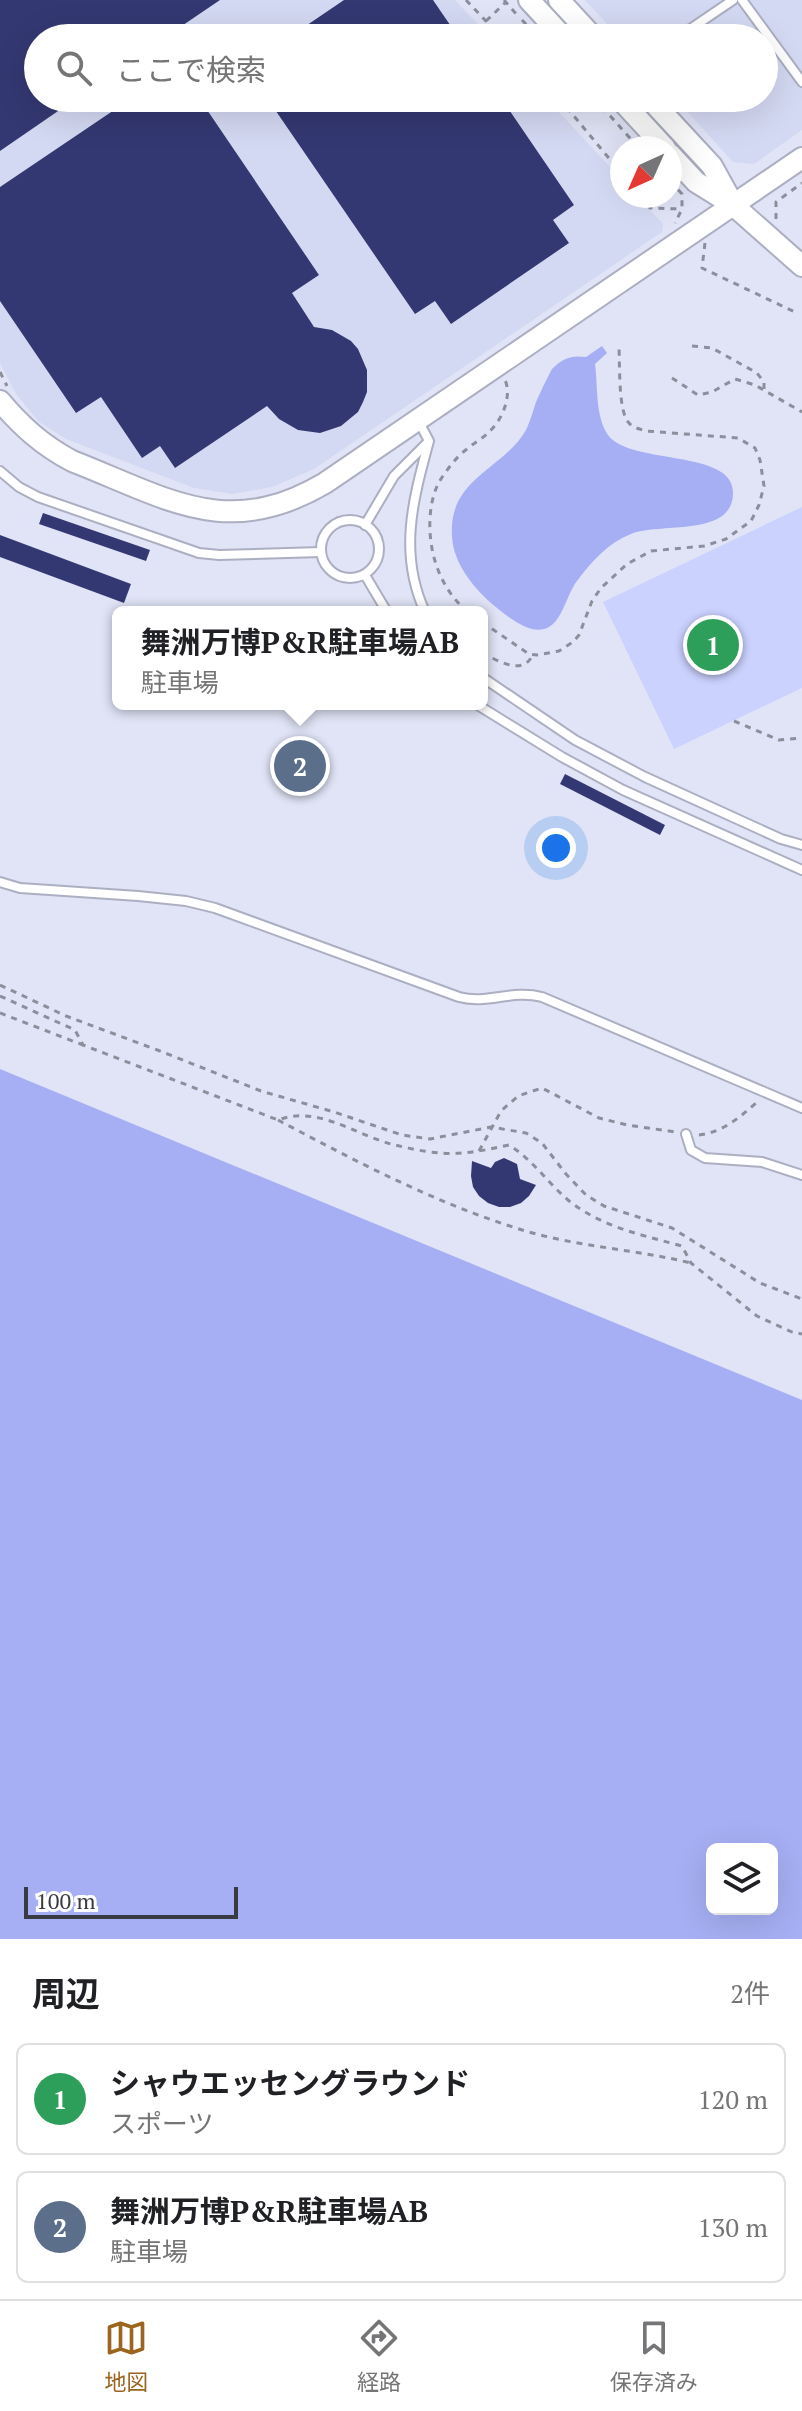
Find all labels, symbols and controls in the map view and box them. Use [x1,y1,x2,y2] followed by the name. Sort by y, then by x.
[24,24,778,112] search box
[52,46,96,90] icon: search
[116,50,266,90] text: ここで検索
[610,136,682,208] north arrow
[112,606,488,710] popup
[687,615,739,675] pin: 1
[141,622,459,662] text: 舞洲万博P&R駐車場AB
[141,665,219,699] text: 駐車場
[274,736,326,796] pin: 2
[536,828,576,868] your location
[706,1843,778,1915] map controls
[706,1843,778,1915] button: layers
[24,1883,238,1919] scale bar
[36,1886,96,1915] text: 100 m
[32,1971,100,2016] text: 周辺
[730,1976,770,2010] text: 2件
[110,2063,470,2103] text: シャウエッセングラウンド
[53,2082,67,2116] text: 1
[698,2082,768,2116] text: 120 m
[110,2106,213,2140] text: スポーツ
[110,2191,428,2231] text: 舞洲万博P&R駐車場AB
[53,2210,67,2244] text: 2
[698,2210,768,2244] text: 130 m
[110,2234,188,2268] text: 駐車場
[104,2316,148,2396] tab: 地図
[357,2316,401,2396] tab: 経路
[610,2316,698,2396] tab: 保存済み

